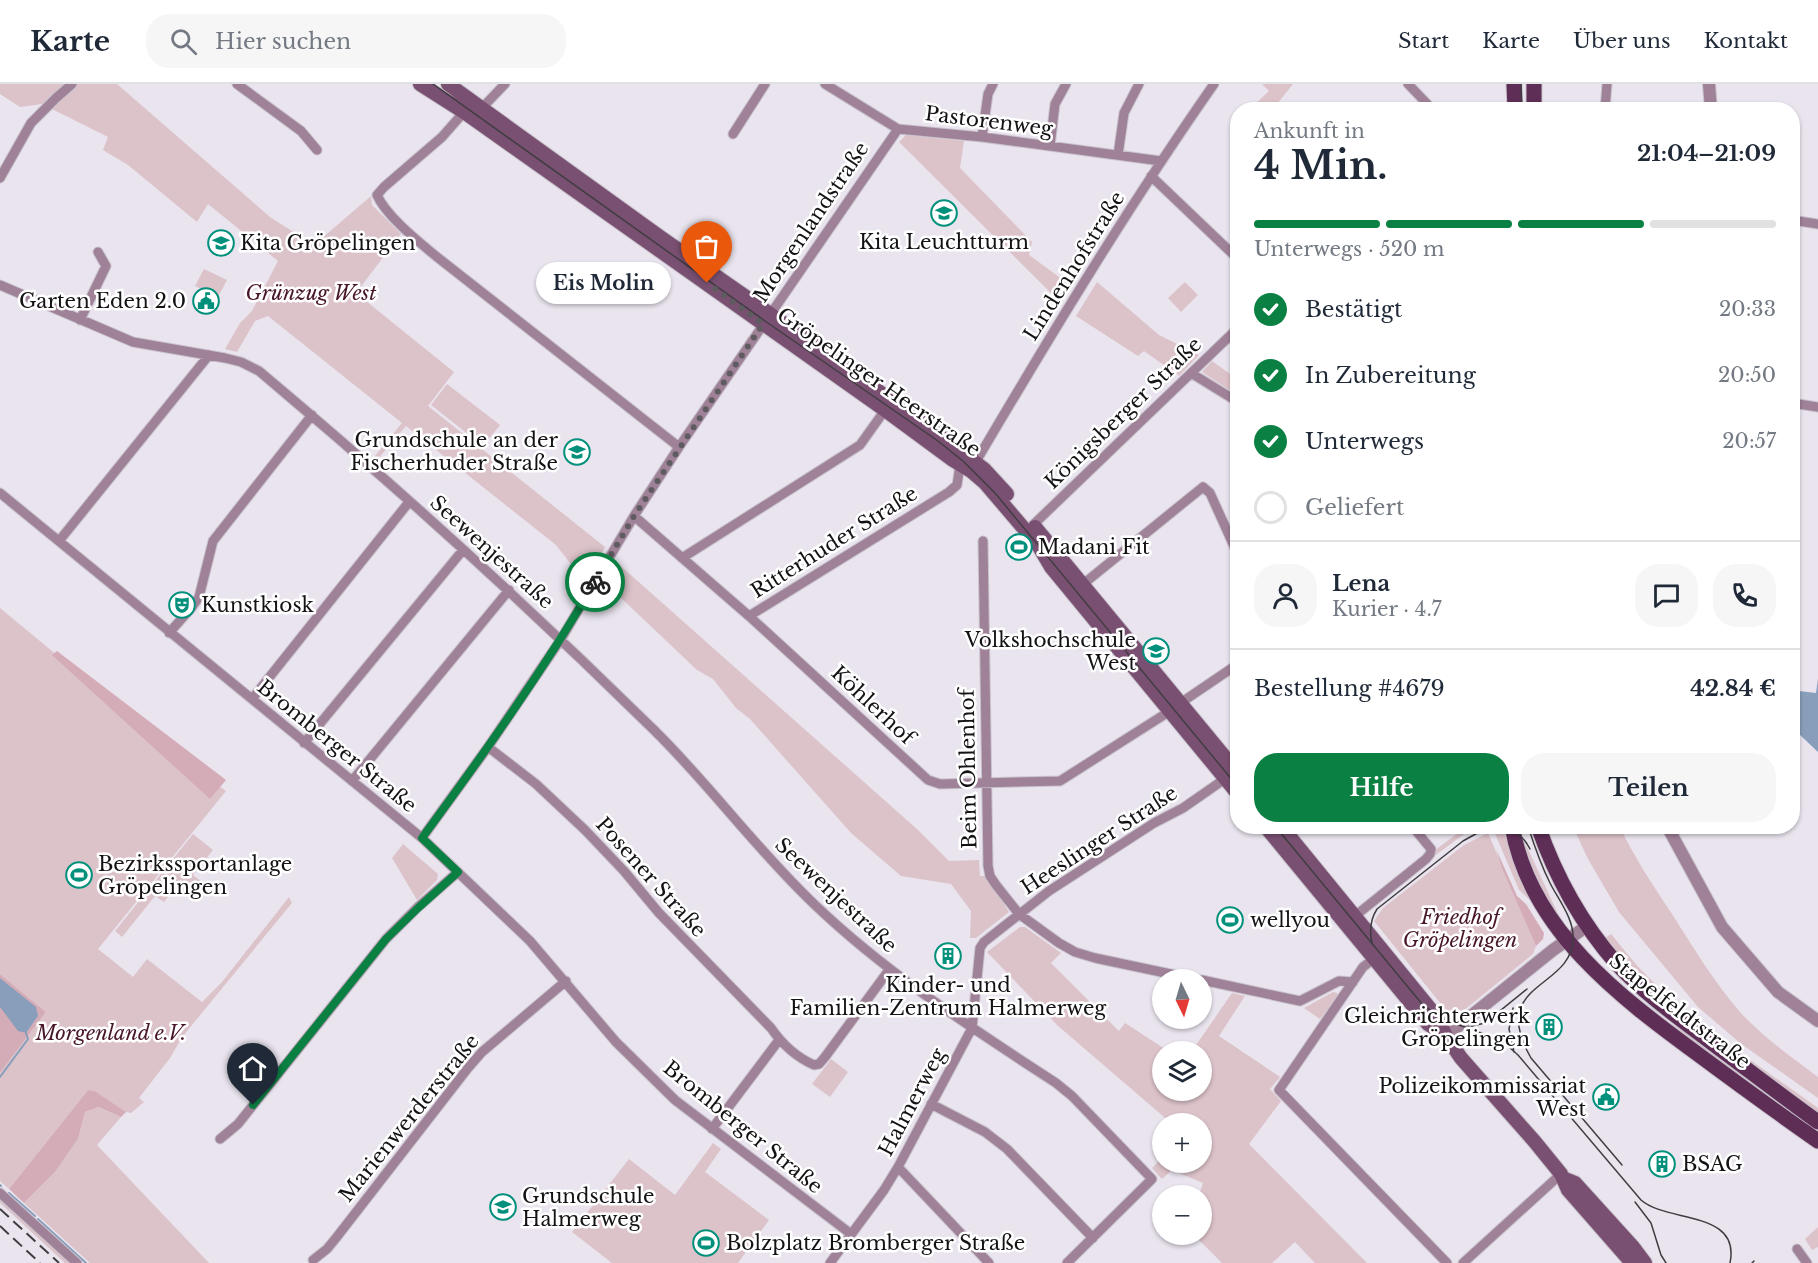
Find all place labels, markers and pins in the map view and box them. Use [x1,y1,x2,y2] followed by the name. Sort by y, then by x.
[929,198,959,228] school or university icon: Kita Leuchtturm
[681,221,732,283] pin
[206,228,236,258] school or university icon: Kita Gröpelingen
[859,230,1030,254] place label: Kita Leuchtturm
[240,231,416,255] place label: Kita Gröpelingen
[536,262,671,304] callout: Eis Molin
[191,286,221,316] public building icon: Garten Eden 2.0
[19,289,186,313] place label: Garten Eden 2.0
[350,428,558,475] place label: Grundschule an der Fischerhuder Straße
[562,437,592,467] school or university icon: Grundschule an der Fischerhuder Straße
[1004,532,1034,562] sports icon: Madani Fit
[1038,535,1150,559] place label: Madani Fit
[167,590,197,620] theatre icon: Kunstkiosk
[201,593,314,617] place label: Kunstkiosk
[964,628,1136,675] place label: Volkshochschule West
[1141,636,1171,666] school or university icon: Volkshochschule West
[98,852,292,899] place label: Bezirkssportanlage Gröpelingen
[64,860,94,890] sports icon: Bezirkssportanlage Gröpelingen
[1215,905,1245,935] sports icon: wellyou
[1250,908,1330,932] place label: wellyou
[933,941,963,971] building icon: Kinder- und Familien-Zentrum Halmerweg
[790,973,1107,1020] place label: Kinder- und Familien-Zentrum Halmerweg
[1344,1004,1531,1051] place label: Gleichrichterwerk Gröpelingen
[1534,1012,1564,1042] building icon: Gleichrichterwerk Gröpelingen
[227,1043,278,1105] pin
[1378,1074,1586,1121] place label: Polizeikommissariat West
[1591,1082,1621,1112] public building icon: Polizeikommissariat West
[1647,1149,1677,1179] building icon: BSAG
[1682,1152,1742,1176] place label: BSAG
[522,1184,655,1231] place label: Grundschule Halmerweg
[488,1192,518,1222] school or university icon: Grundschule Halmerweg
[691,1228,721,1258] sports icon: Bolzplatz Bromberger Straße
[726,1231,1025,1255] place label: Bolzplatz Bromberger Straße

